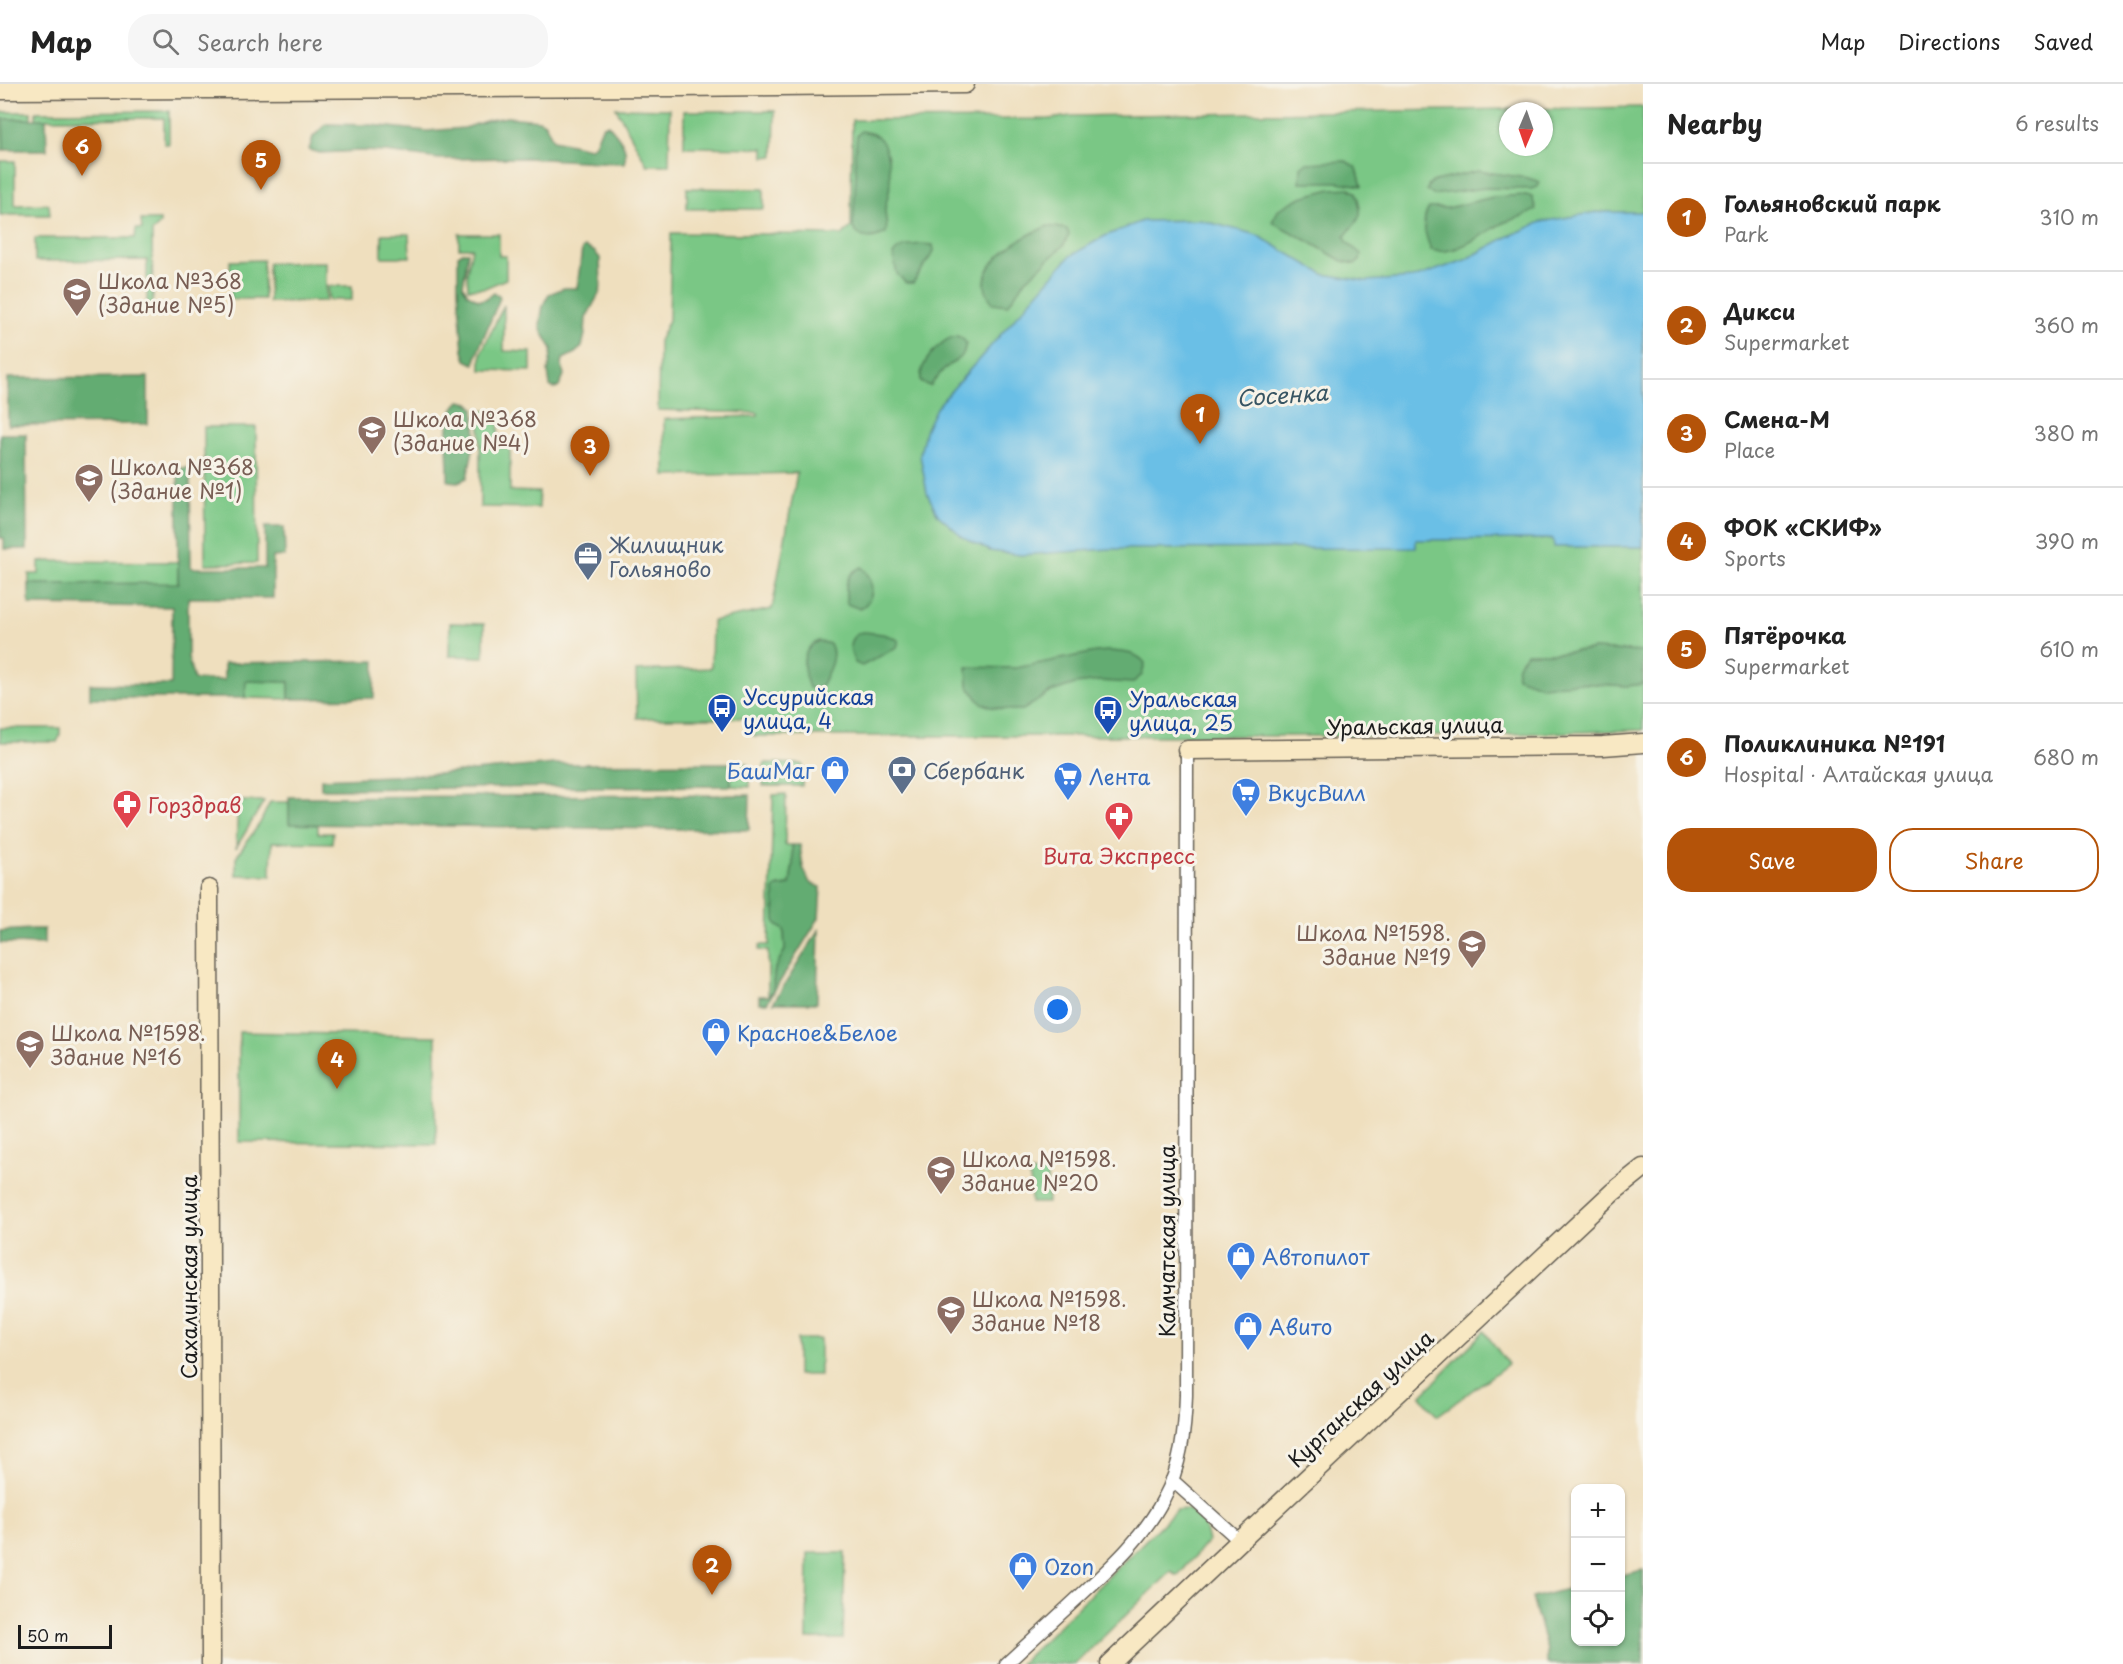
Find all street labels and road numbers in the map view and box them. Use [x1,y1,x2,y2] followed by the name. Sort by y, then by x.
[1326,707,1504,743] street label: Уральская улица
[1150,1144,1182,1337] street label: Камчатская улица
[172,1174,204,1379] street label: Сахалинская улица
[1280,1321,1441,1474] street label: Курганская улица

